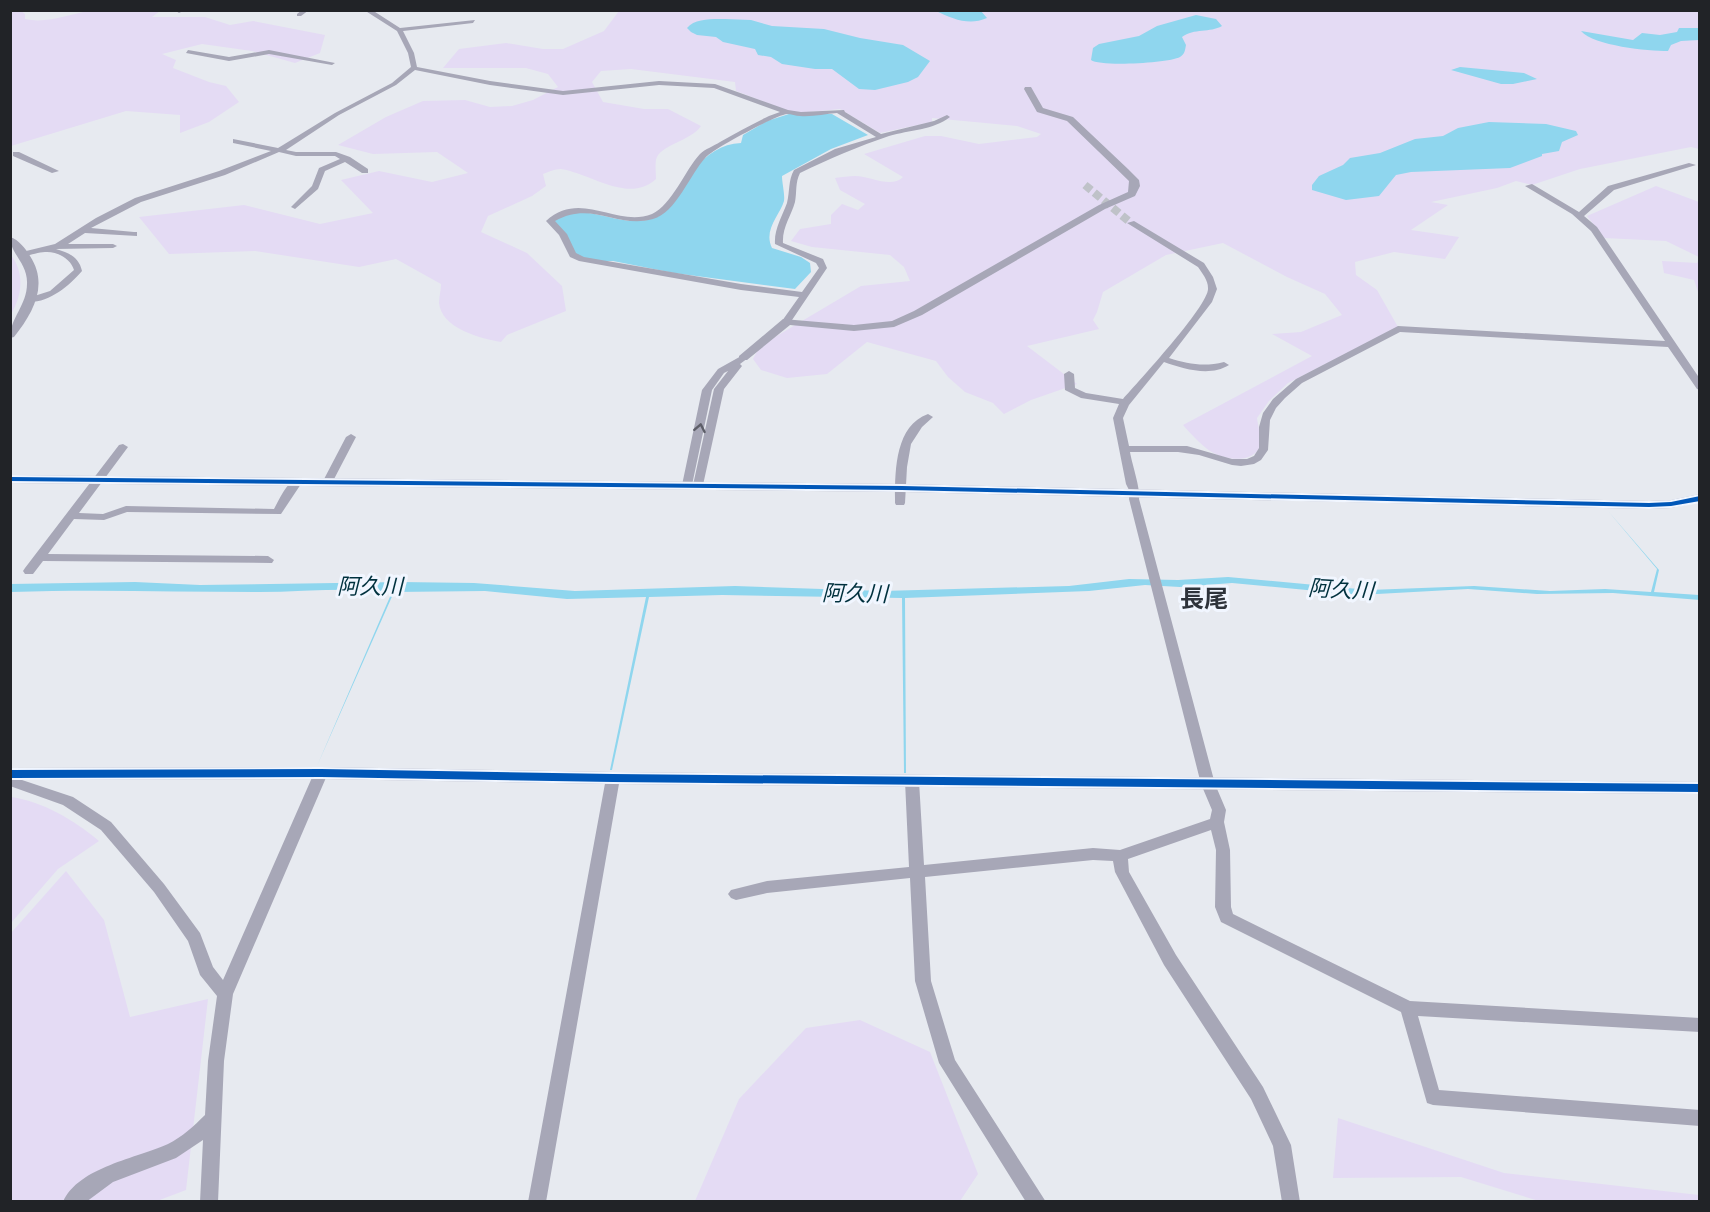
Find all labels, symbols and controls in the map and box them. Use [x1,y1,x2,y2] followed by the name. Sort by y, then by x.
[693,423,706,433] one-way arrow
[337,572,405,600] water label: 阿久川
[1307,573,1377,605] water label: 阿久川
[822,578,890,608] water label: 阿久川
[1180,583,1228,614] district label: 長尾

